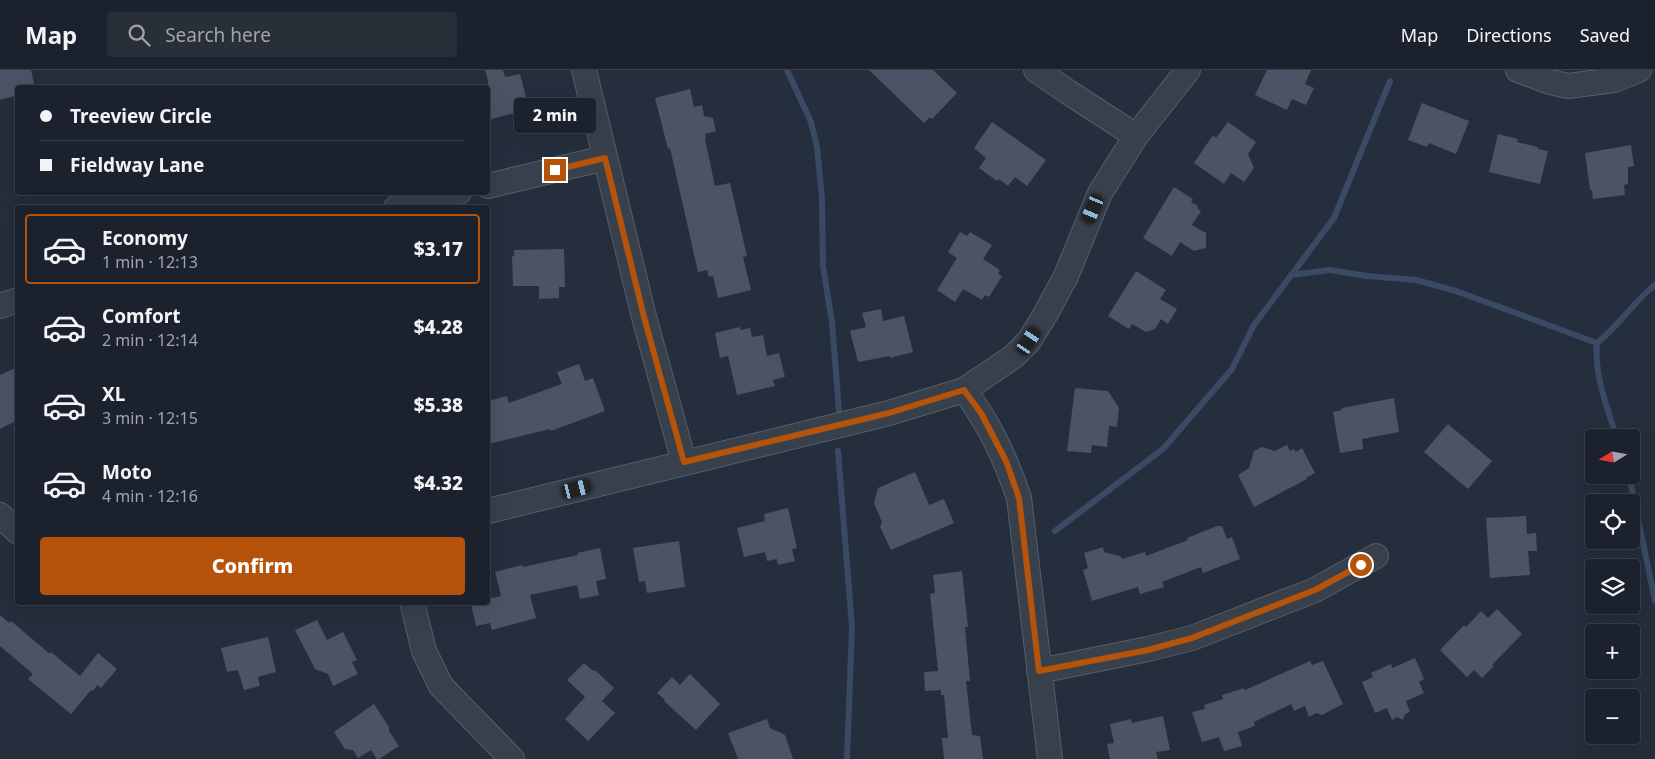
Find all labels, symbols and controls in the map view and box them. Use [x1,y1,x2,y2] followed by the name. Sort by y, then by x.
[107,12,457,57] search box
[25,18,77,51] text: Map
[125,21,153,49] icon: search
[165,22,271,48] text: Search here
[1401,23,1438,47] text: Map
[1466,23,1552,47] text: Directions
[1580,23,1630,47] text: Saved
[514,98,596,132] callout: 2 min
[70,103,212,129] text: Treeview Circle
[533,104,577,126] text: 2 min
[70,152,204,178] text: Fieldway Lane
[544,159,566,181] route end
[1080,192,1105,226] car
[102,225,188,251] text: Economy
[42,227,87,272] icon: car
[414,236,463,262] text: $3.17
[102,251,198,273] text: 1 min · 12:13
[102,303,181,329] text: Comfort
[42,305,87,350] icon: car
[414,314,463,340] text: $4.28
[1014,324,1043,358] car
[102,329,198,351] text: 2 min · 12:14
[102,381,125,407] text: XL
[42,383,87,428] icon: car
[414,392,463,418] text: $5.38
[102,407,198,429] text: 3 min · 12:15
[1585,429,1640,484] north arrow
[1585,429,1640,744] map controls
[102,459,152,485] text: Moto
[42,461,87,506] icon: car
[414,470,463,496] text: $4.32
[560,478,593,500] car
[102,485,198,507] text: 4 min · 12:16
[1585,494,1640,549] button: locate
[40,537,465,595] button: Confirm
[1350,554,1372,576] route start
[1585,559,1640,614] button: layers
[1585,624,1640,679] button: +
[1585,689,1640,744] button: −

